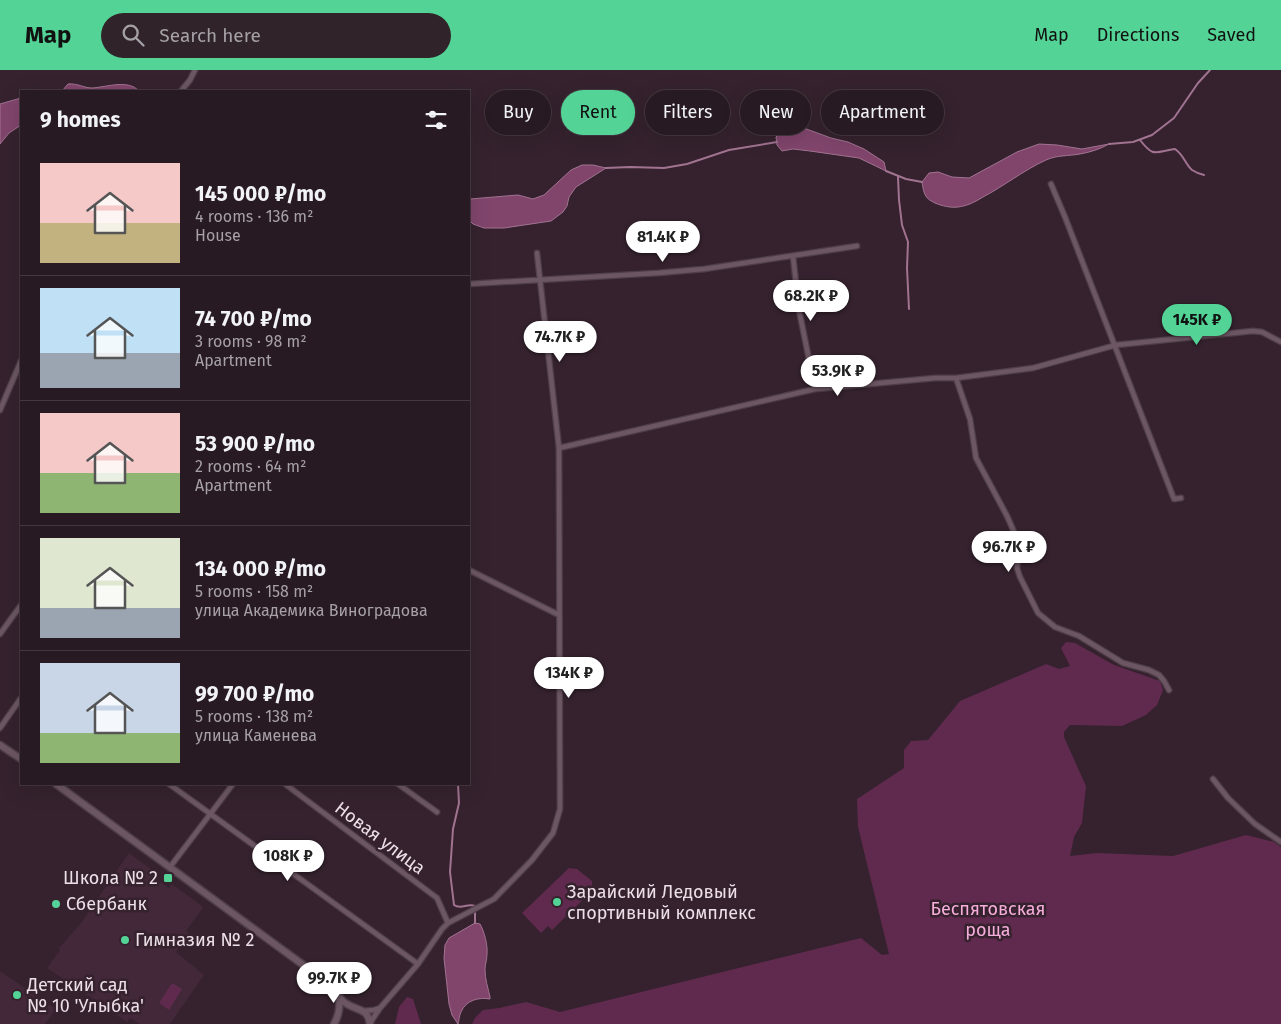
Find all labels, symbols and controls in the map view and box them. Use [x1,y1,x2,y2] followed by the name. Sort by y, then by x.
[101,13,451,58] search box
[25,21,71,49] text: Map
[119,21,147,49] icon: search
[159,24,261,47] text: Search here
[1034,24,1069,46] text: Map
[1097,24,1179,46] text: Directions
[1207,24,1256,46] text: Saved
[485,90,551,135] chip: Buy
[561,90,635,135] chip: Rent
[645,90,730,135] chip: Filters
[740,90,811,135] chip: New
[821,90,944,135] chip: Apartment
[422,106,450,134] icon: filters
[40,107,121,133] text: 9 homes
[195,181,326,207] text: 145 000 ₽/mo
[80,183,140,243] icon: home
[195,207,313,226] text: 4 rooms · 136 m²
[617,220,709,263] pin: 81.4K ₽
[195,226,241,245] text: House
[637,227,689,246] text: 81.4K ₽
[765,280,857,322] pin: 68.2K ₽
[784,286,838,305] text: 68.2K ₽
[1156,304,1238,346] pin: 145K ₽
[195,306,312,332] text: 74 700 ₽/mo
[80,308,140,368] icon: home
[1173,310,1221,329] text: 145K ₽
[514,320,606,363] pin: 74.7K ₽
[535,327,585,346] text: 74.7K ₽
[195,332,307,351] text: 3 rooms · 98 m²
[195,351,272,370] text: Apartment
[792,354,884,397] pin: 53.9K ₽
[812,361,864,380] text: 53.9K ₽
[195,431,315,457] text: 53 900 ₽/mo
[80,433,140,493] icon: home
[195,457,306,476] text: 2 rooms · 64 m²
[195,476,272,495] text: Apartment
[963,530,1055,573] pin: 96.7K ₽
[983,537,1035,556] text: 96.7K ₽
[195,556,326,582] text: 134 000 ₽/mo
[80,558,140,618] icon: home
[195,582,313,601] text: 5 rooms · 158 m²
[195,601,428,620] text: улица Академика Виноградова
[528,656,610,699] pin: 134K ₽
[545,663,593,682] text: 134K ₽
[195,681,314,707] text: 99 700 ₽/mo
[80,683,140,743] icon: home
[195,707,313,726] text: 5 rooms · 138 m²
[195,726,317,745] text: улица Каменева
[331,797,429,879] street label: Новая улица
[247,840,329,882] pin: 108K ₽
[263,846,313,865] text: 108K ₽
[63,867,158,889] place label: Школа № 2
[162,872,174,884] marker: Школа № 2
[567,881,756,924] place label: Зарайский Ледовый спортивный комплекс
[66,893,147,915] place label: Сбербанк
[551,896,563,908] marker: Зарайский Ледовый спортивный комплекс
[50,898,62,910] marker: Сбербанк
[930,898,1046,941] park label: Беспятовская роща
[135,929,255,951] place label: Гимназия № 2
[119,934,131,946] marker: Гимназия № 2
[288,962,380,1004] pin: 99.7K ₽
[308,968,360,987] text: 99.7K ₽
[26,974,144,1017] place label: Детский сад № 10 'Улыбка'
[11,989,23,1001] marker: Детский сад № 10 'Улыбка'

